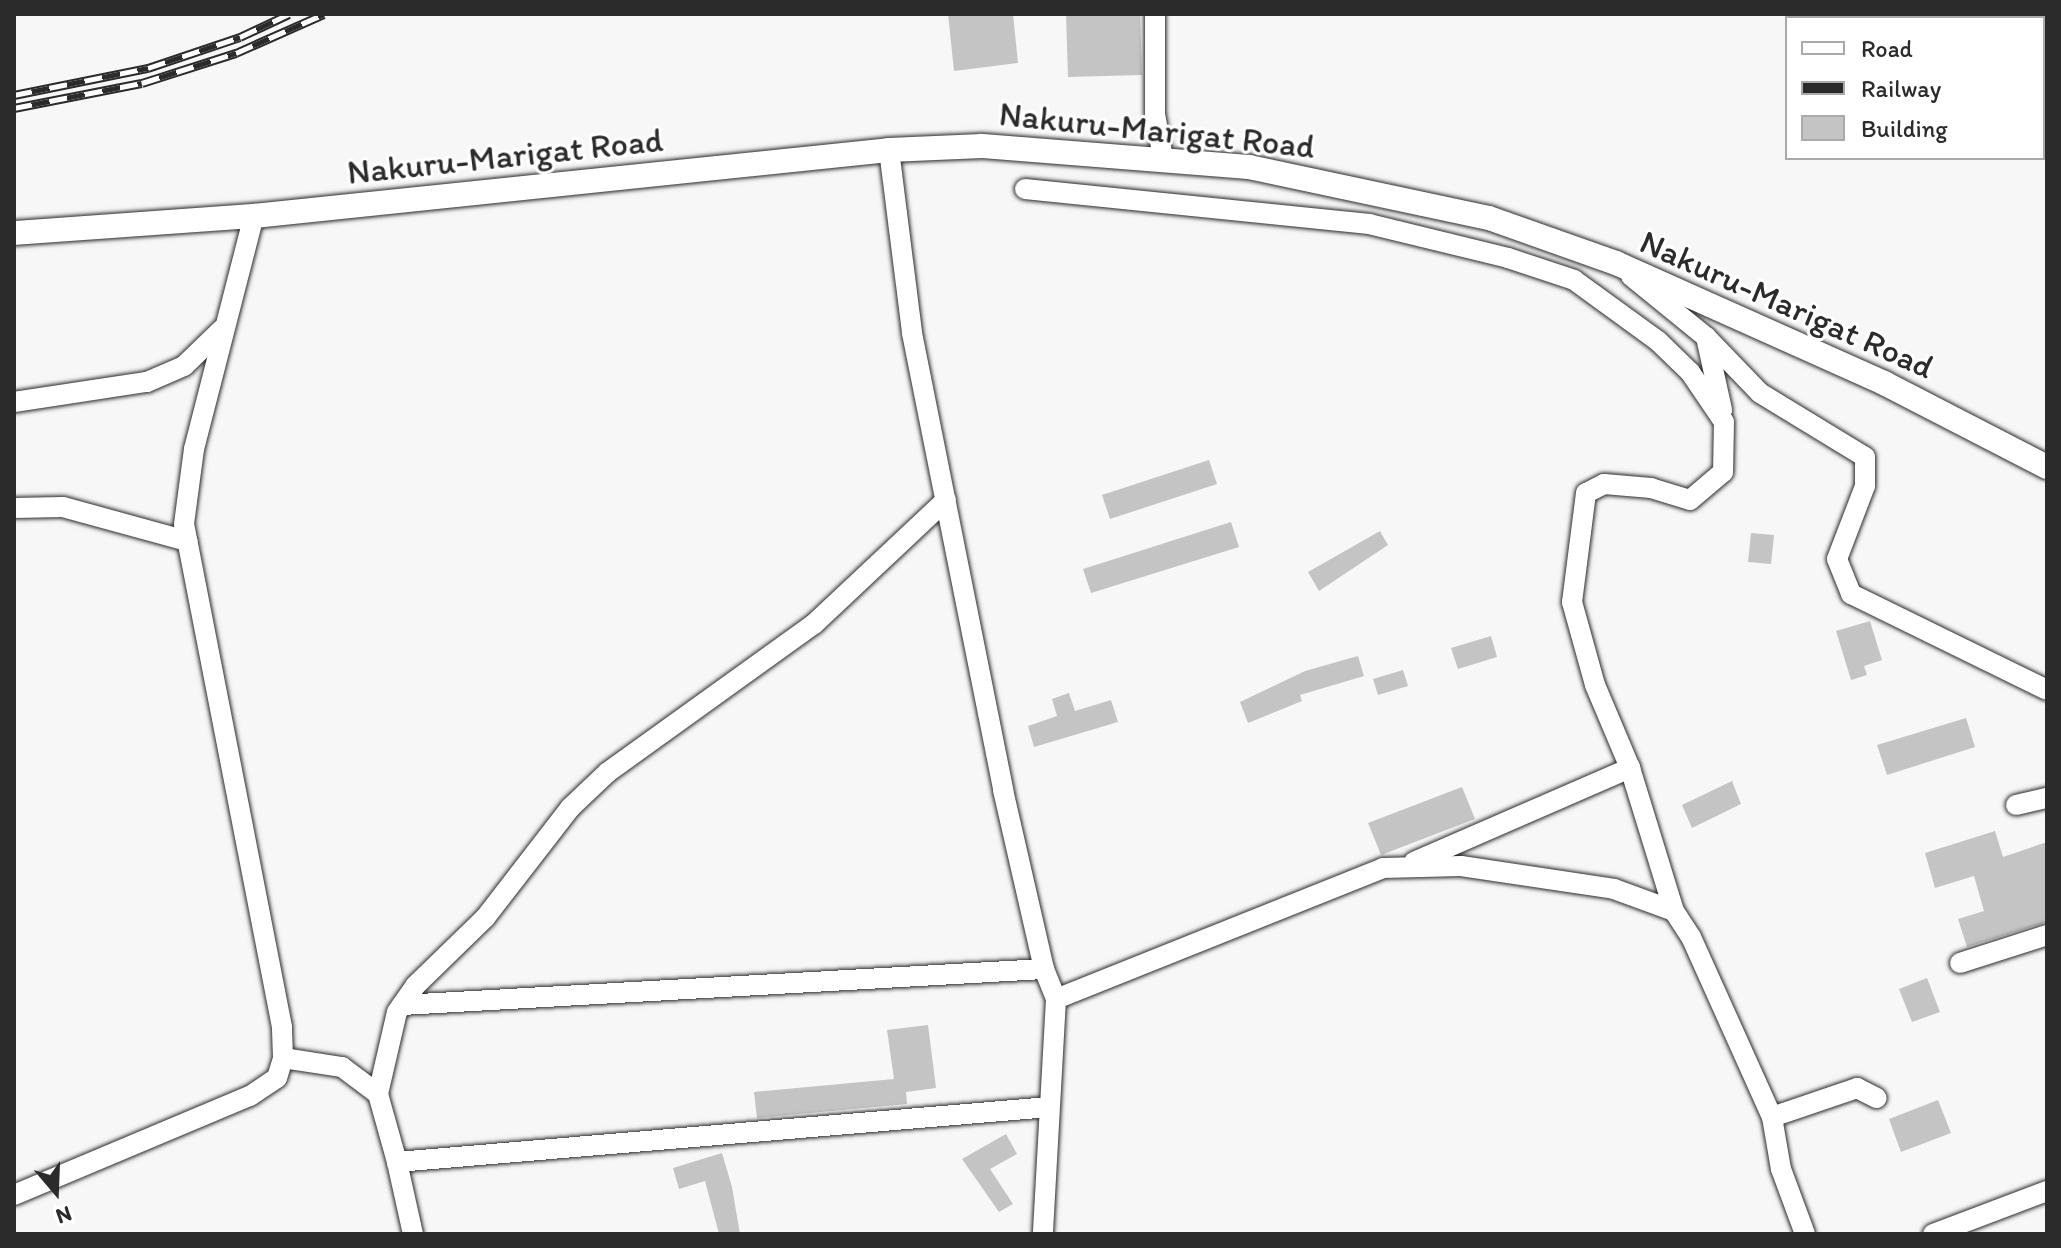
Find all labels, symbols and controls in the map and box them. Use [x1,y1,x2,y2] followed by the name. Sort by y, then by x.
[1785,16,2045,160] legend
[1861,34,1913,63] text: Road
[1861,74,1941,103] text: Railway
[997,93,1317,167] street label: Nakuru-Marigat Road
[1861,114,1948,143] text: Building
[345,119,665,193] street label: Nakuru-Marigat Road
[1634,221,1940,387] street label: Nakuru-Marigat Road
[16,1152,96,1232] north arrow
[53,1200,75,1230] text: N

